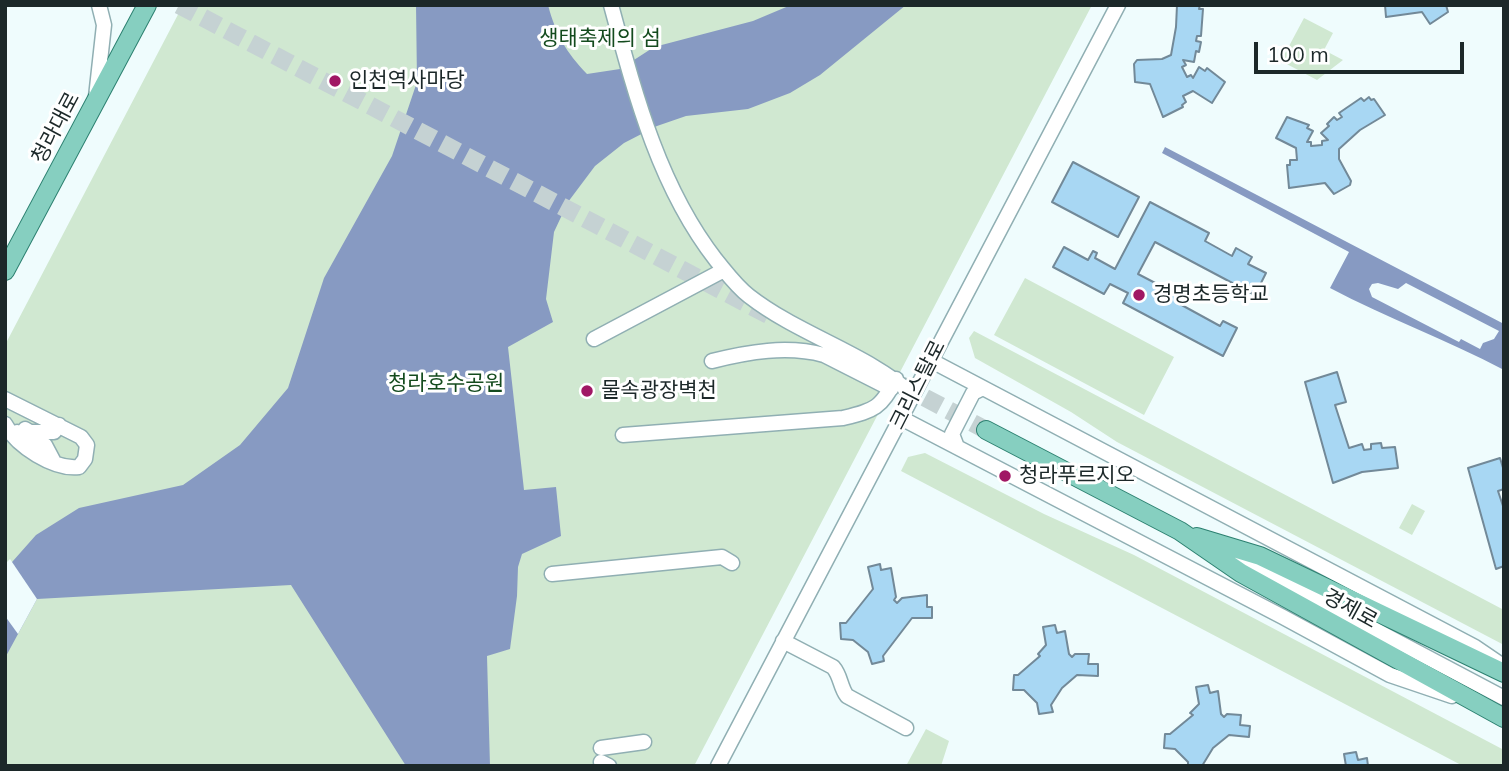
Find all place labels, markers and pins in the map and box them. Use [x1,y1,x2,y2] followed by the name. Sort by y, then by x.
[349,68,465,94] place label: 인천역사마당
[327,73,343,89] marker: 인천역사마당
[1153,282,1269,308] place label: 경명초등학교
[1131,287,1147,303] marker: 경명초등학교
[601,378,717,404] place label: 물속광장벽천
[579,383,595,399] marker: 물속광장벽천
[1019,463,1135,489] place label: 청라푸르지오
[997,468,1013,484] marker: 청라푸르지오

